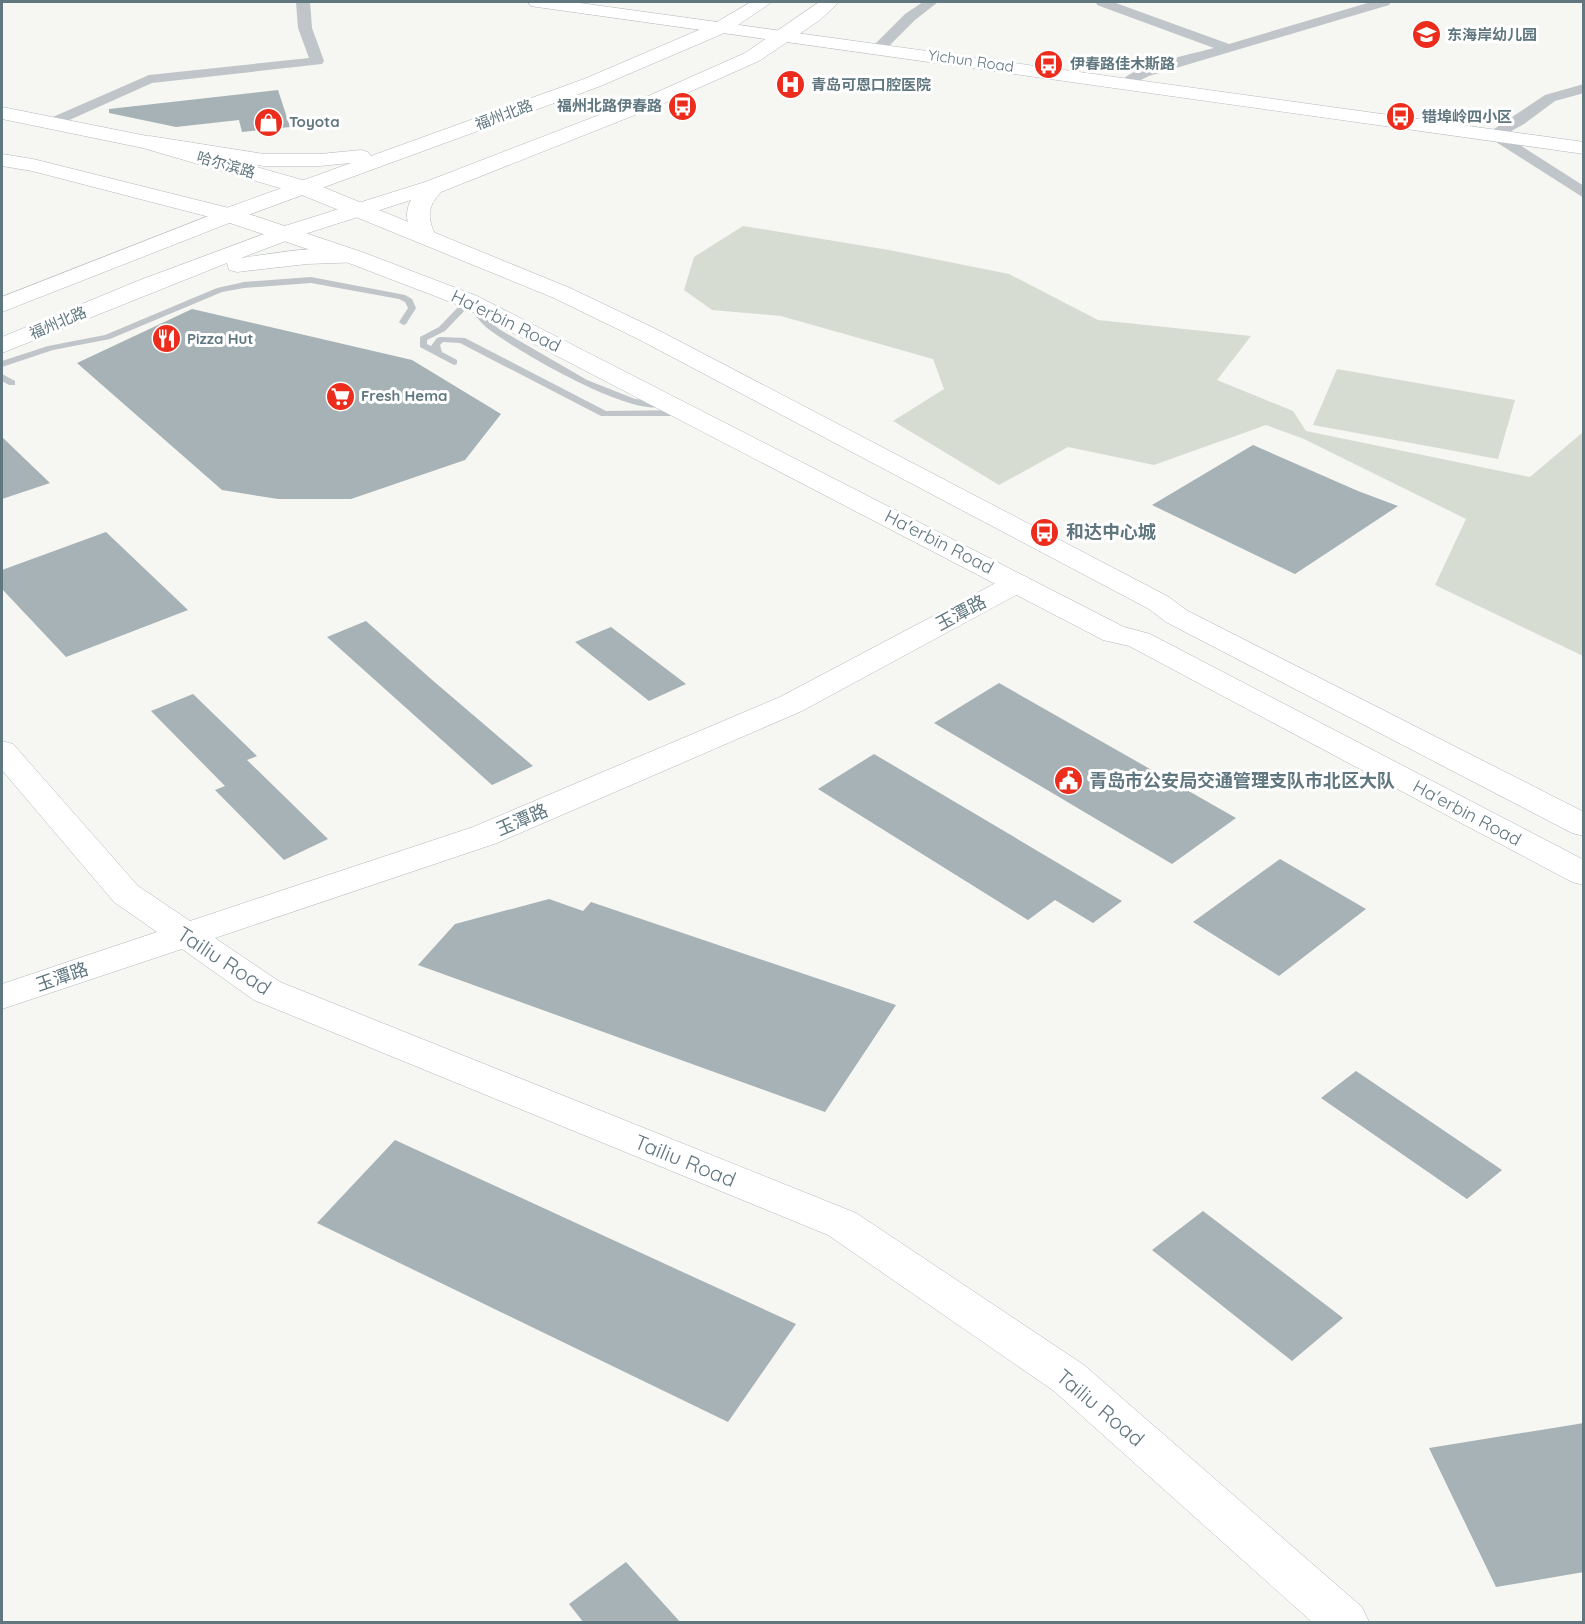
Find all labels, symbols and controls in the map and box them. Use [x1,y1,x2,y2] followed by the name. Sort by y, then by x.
[1410,19,1442,51] school or university icon: 东海岸幼儿园
[1447,25,1537,44] place label: 东海岸幼儿园
[927,45,1015,76] street label: Yichun Road
[1033,48,1065,80] bus stop icon: 伊春路佳木斯路
[1070,54,1175,73] place label: 伊春路佳木斯路
[774,69,806,101] hospital icon: 青岛可恩口腔医院
[811,75,931,94] place label: 青岛可恩口腔医院
[667,90,699,122] bus stop icon: 福州北路伊春路
[472,95,535,134] street label: 福州北路
[557,96,662,115] place label: 福州北路伊春路
[1385,101,1417,133] bus stop icon: 错埠岭四小区
[252,106,284,138] shop icon: Toyota
[1422,107,1512,126] place label: 错埠岭四小区
[289,112,340,131] place label: Toyota
[195,147,258,182] street label: 哈尔滨路
[448,284,565,357] street label: Ha'erbin Road
[26,302,89,343] street label: 福州北路
[150,323,182,355] restaurant icon: Pizza Hut
[187,329,253,348] place label: Pizza Hut
[324,380,356,412] supermarket icon: Fresh Hema
[361,386,447,405] place label: Fresh Hema
[881,504,998,579] street label: Ha'erbin Road
[1029,516,1061,548] bus stop icon: 和达中心城
[1066,520,1156,543] place label: 和达中心城
[932,590,990,635] street label: 玉潭路
[1052,765,1084,797] public building icon: 青岛市公安局交通管理支队市北区大队
[1089,769,1395,792] place label: 青岛市公安局交通管理支队市北区大队
[1409,774,1525,851] street label: Ha'erbin Road
[492,798,551,841] street label: 玉潭路
[173,920,276,1000] street label: Tailiu Road
[33,957,91,996] street label: 玉潭路
[631,1128,740,1192] street label: Tailiu Road
[1051,1363,1150,1452] street label: Tailiu Road

